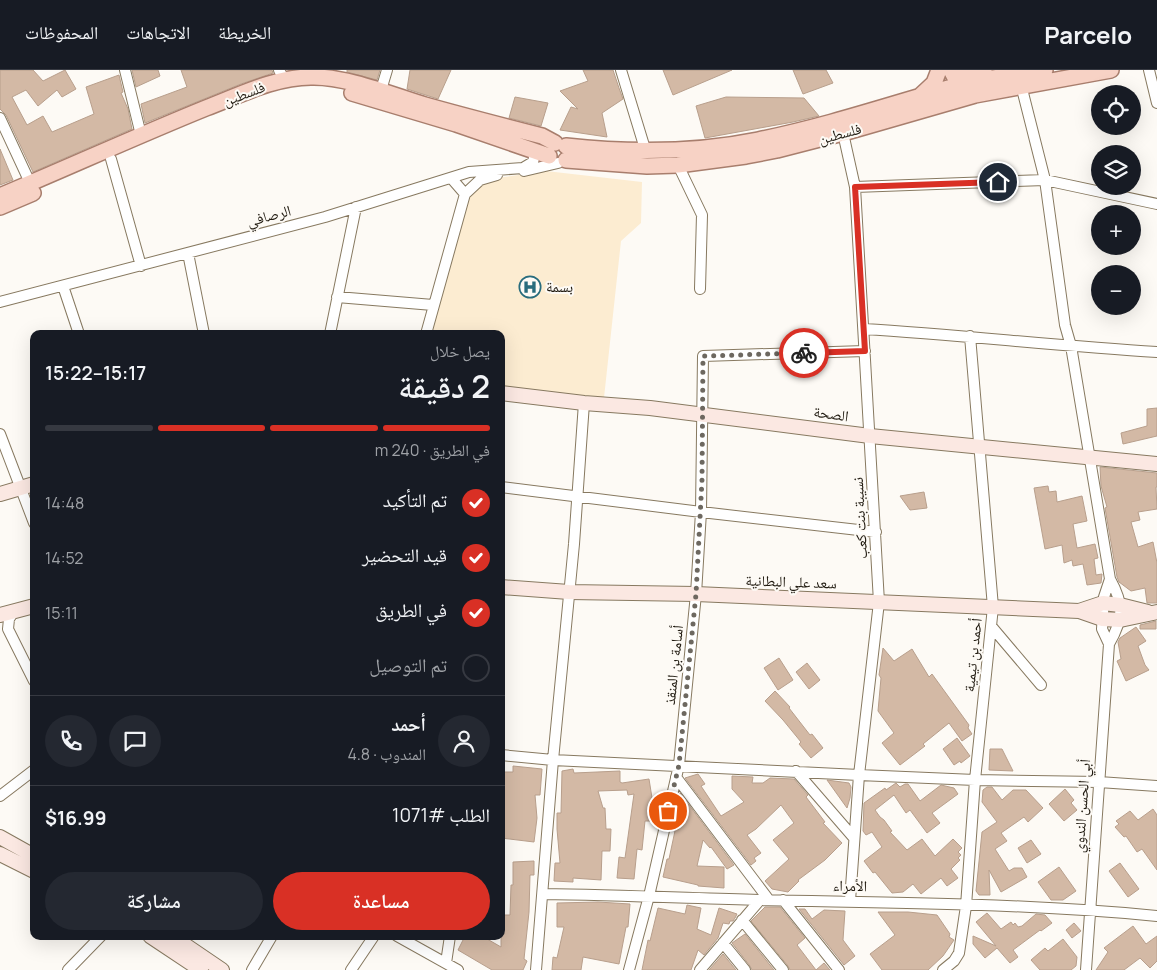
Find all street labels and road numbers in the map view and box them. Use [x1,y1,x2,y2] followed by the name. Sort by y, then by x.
[220,76,268,111] street label: فلسطين
[816,118,864,149] street label: فلسطين
[244,200,294,233] street label: الرصافي
[812,401,850,426] street label: الصحة
[847,476,872,560] street label: نسيبة بنت كعب
[745,569,837,595] street label: سعد علي البطانية
[958,617,987,693] street label: أحمد بن تيمية
[659,624,688,706] street label: أسامة بن المنقذ
[1068,758,1097,854] street label: أبي الحسن الندوي
[833,875,867,896] street label: الأمراء

